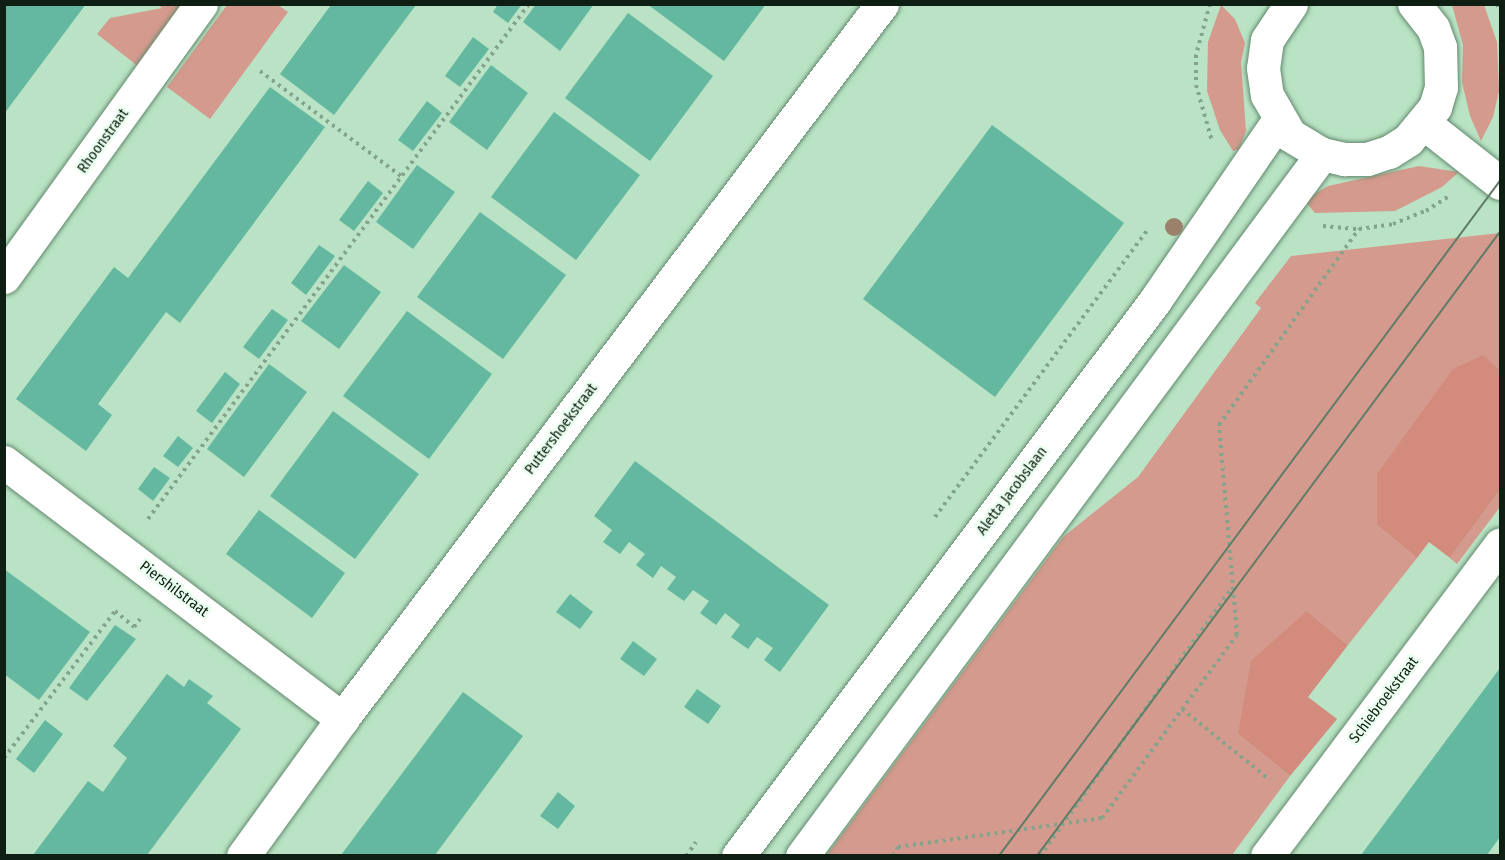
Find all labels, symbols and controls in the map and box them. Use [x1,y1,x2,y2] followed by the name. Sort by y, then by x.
[74,105,132,177] street label: Rhoonstraat
[521,380,601,478] street label: Puttershoekstraat
[973,443,1051,539] street label: Aletta Jacobslaan
[136,557,212,621] street label: Piershilstraat
[1346,653,1422,747] street label: Schiebroekstraat

